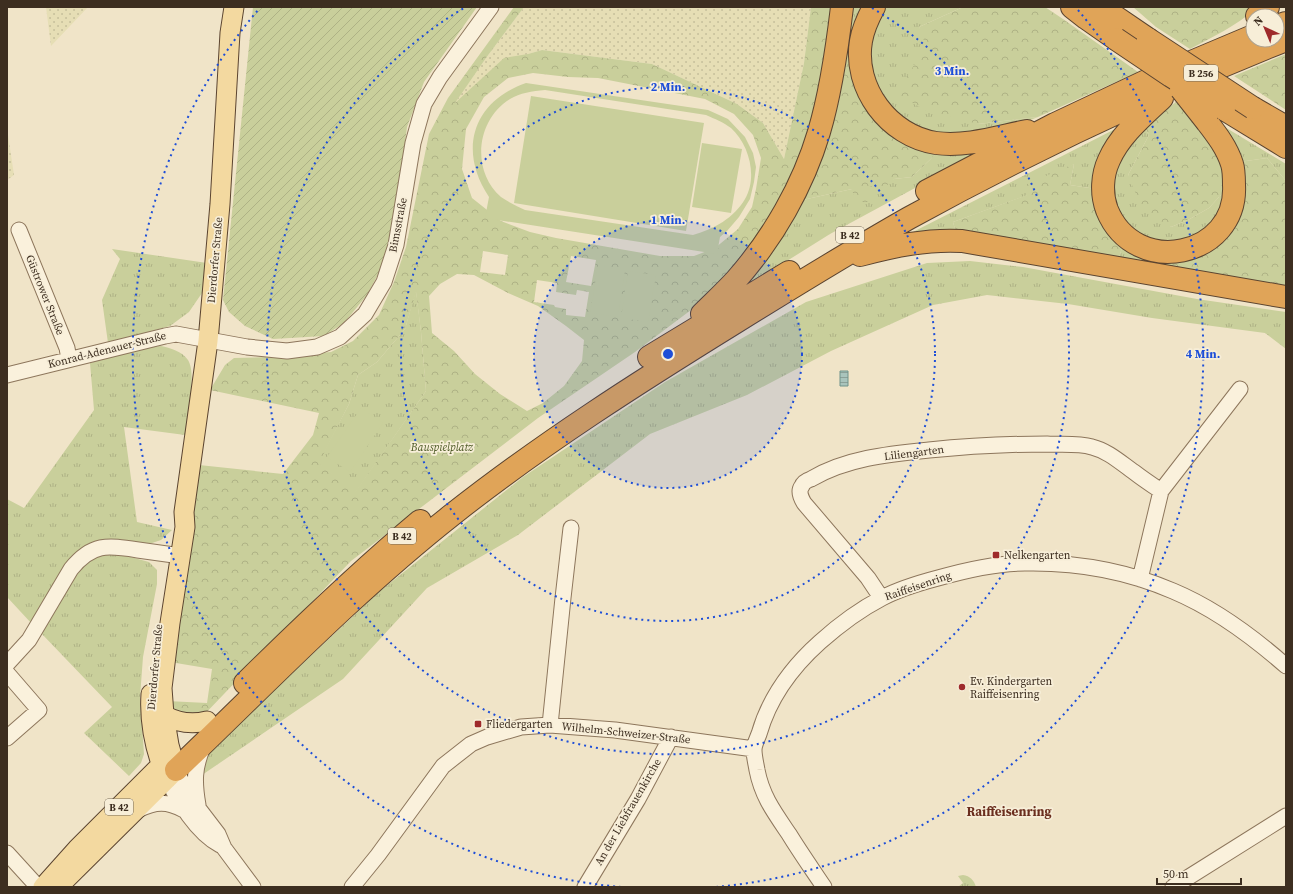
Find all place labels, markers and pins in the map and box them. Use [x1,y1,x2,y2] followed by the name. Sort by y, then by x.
[661,347,675,361] centre of rings
[1004,548,1071,563] place label: Nelkengarten
[991,550,1001,560] marker: Nelkengarten
[970,674,1053,702] place label: Ev. Kindergarten Raiffeisenring
[957,682,967,692] marker: Ev. Kindergarten Raiffeisenring
[486,717,553,732] place label: Fliedergarten
[473,719,483,729] marker: Fliedergarten

